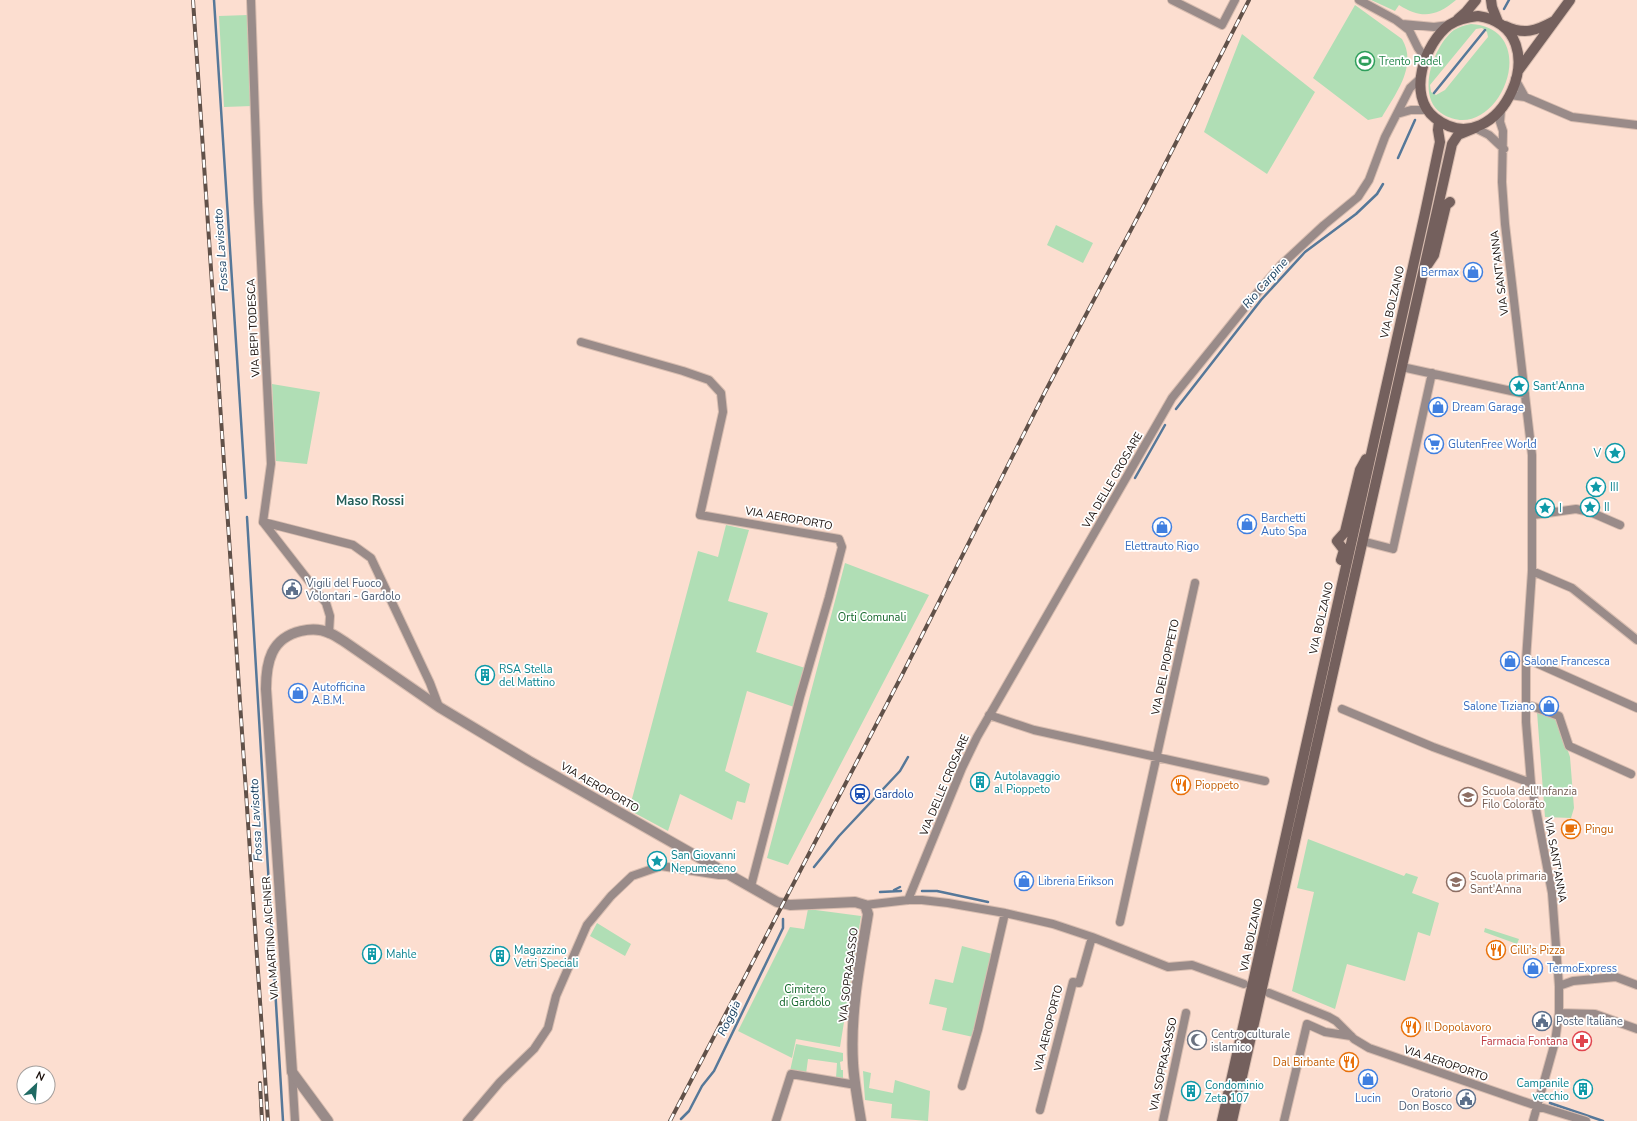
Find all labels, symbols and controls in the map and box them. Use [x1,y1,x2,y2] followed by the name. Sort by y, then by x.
[1354,50,1376,72] sports icon: Trento Padel
[1379,54,1442,69] place label: Trento Padel
[210,208,232,292] water label: Fossa Lavisotto
[1487,230,1512,317] street label: VIA SANT'ANNA
[1239,254,1292,312] water label: Rio Carpine
[1462,261,1484,283] shop icon: Bermax
[1377,264,1408,341] street label: VIA BOLZANO
[1421,265,1459,280] place label: Bermax
[243,278,264,379] street label: VIA BEPI TODESCA
[1508,375,1530,397] place icon: Sant'Anna
[1533,379,1585,394] place label: Sant'Anna
[1427,396,1449,418] shop icon: Dream Garage
[1452,400,1524,415] place label: Dream Garage
[1078,429,1146,532] street label: VIA DELLE CROSARE
[1423,433,1445,455] supermarket icon: GlutenFree World
[1448,437,1537,452] place label: GlutenFree World
[1604,442,1626,464] place icon: V
[1592,446,1601,461] place label: V
[1585,476,1607,498] place icon: III
[1610,480,1618,495] place label: III
[336,492,404,510] district label: Maso Rossi
[1579,496,1601,518] place icon: II
[1534,497,1556,519] place icon: I
[1604,500,1610,515] place label: II
[1559,501,1562,516] place label: I
[743,503,834,534] street label: VIA AEROPORTO
[1261,511,1307,539] place label: Barchetti Auto Spa
[1236,513,1258,535] shop icon: Barchetti Auto Spa
[1151,516,1173,538] shop icon: Elettrauto Rigo
[1125,539,1199,554] place label: Elettrauto Rigo
[305,576,401,604] place label: Vigili del Fuoco Volontari - Gardolo
[281,578,303,600] public building icon: Vigili del Fuoco Volontari - Gardolo
[1306,580,1337,657] street label: VIA BOLZANO
[838,610,906,625] park label: Orti Comunali
[1148,618,1183,717] street label: VIA DEL PIOPPETO
[1499,650,1521,672] shop icon: Salone Francesca
[1524,654,1610,669] place label: Salone Francesca
[499,662,555,690] place label: RSA Stella del Mattino
[474,664,496,686] building icon: RSA Stella del Mattino
[312,680,366,708] place label: Autofficina A.B.M.
[287,682,309,704] shop icon: Autofficina A.B.M.
[1538,695,1560,717] shop icon: Salone Tiziano
[1463,699,1535,714] place label: Salone Tiziano
[916,732,973,839] street label: VIA DELLE CROSARE
[557,758,642,816] street label: VIA AEROPORTO
[994,769,1060,797] place label: Autolavaggio al Pioppeto
[969,771,991,793] building icon: Autolavaggio al Pioppeto
[1170,774,1192,796] restaurant icon: Pioppeto
[246,778,266,862] water label: Fossa Lavisotto
[1195,778,1239,793] place label: Pioppeto
[849,783,871,805] station icon: Gardolo
[1482,784,1577,812] place label: Scuola dell'Infanzia Filo Colorato
[1457,786,1479,808] school or university icon: Scuola dell'Infanzia Filo Colorato
[874,787,914,802] place label: Gardolo
[1541,816,1570,903] street label: VIA SANT'ANNA
[1560,818,1582,840] cafe icon: Pingu
[1585,822,1613,837] place label: Pingu
[671,848,736,876] place label: San Giovanni Nepumeceno
[646,850,668,872] place icon: San Giovanni Nepumeceno
[1470,869,1547,897] place label: Scuola primaria Sant'Anna
[1013,870,1035,892] shop icon: Libreria Erikson
[1445,871,1467,893] school or university icon: Scuola primaria Sant'Anna
[1038,874,1114,889] place label: Libreria Erikson
[259,875,282,1001] street label: VIA MARTINO AICHNER
[1236,897,1267,974] street label: VIA BOLZANO
[835,927,862,1024] street label: VIA SOPRASASSO
[1485,939,1507,961] restaurant icon: Cilli's Pizza
[361,943,383,965] building icon: Mahle
[513,943,578,971] place label: Magazzino Vetri Speciali
[1510,943,1565,958] place label: Cilli's Pizza
[489,945,511,967] building icon: Magazzino Vetri Speciali
[386,947,417,962] place label: Mahle
[1522,957,1544,979] shop icon: TermoExpress
[1547,961,1617,976] place label: TermoExpress
[779,982,831,1010] park label: Cimitero di Gardolo
[1030,983,1066,1074] street label: VIA AEROPORTO
[714,998,744,1038] water label: Roggia
[1531,1010,1553,1032] public building icon: Poste Italiane
[1556,1014,1623,1029] place label: Poste Italiane
[1146,1016,1181,1113] street label: VIA SOPRASASSO
[1400,1016,1422,1038] restaurant icon: Il Dopolavoro
[1425,1020,1491,1035] place label: Il Dopolavoro
[1211,1027,1290,1055] place label: Centro culturale islamico
[1186,1029,1208,1051] mosque icon: Centro culturale islamico
[1571,1030,1593,1052] pharmacy icon: Farmacia Fontana
[1481,1034,1568,1049] place label: Farmacia Fontana
[1401,1042,1490,1085] street label: VIA AEROPORTO
[1338,1051,1360,1073] restaurant icon: Dal Birbante
[1273,1055,1335,1070] place label: Dal Birbante
[16,1065,56,1105] north arrow
[33,1068,47,1085] text: N
[1357,1068,1379,1090] shop icon: Lucin
[1516,1076,1569,1104] place label: Campanile vecchio
[1205,1078,1264,1106] place label: Condominio Zeta 107
[1572,1078,1594,1100] building icon: Campanile vecchio
[1180,1080,1202,1102] building icon: Condominio Zeta 107
[1399,1086,1452,1114] place label: Oratorio Don Bosco
[1455,1088,1477,1110] public building icon: Oratorio Don Bosco
[1355,1091,1381,1106] place label: Lucin

